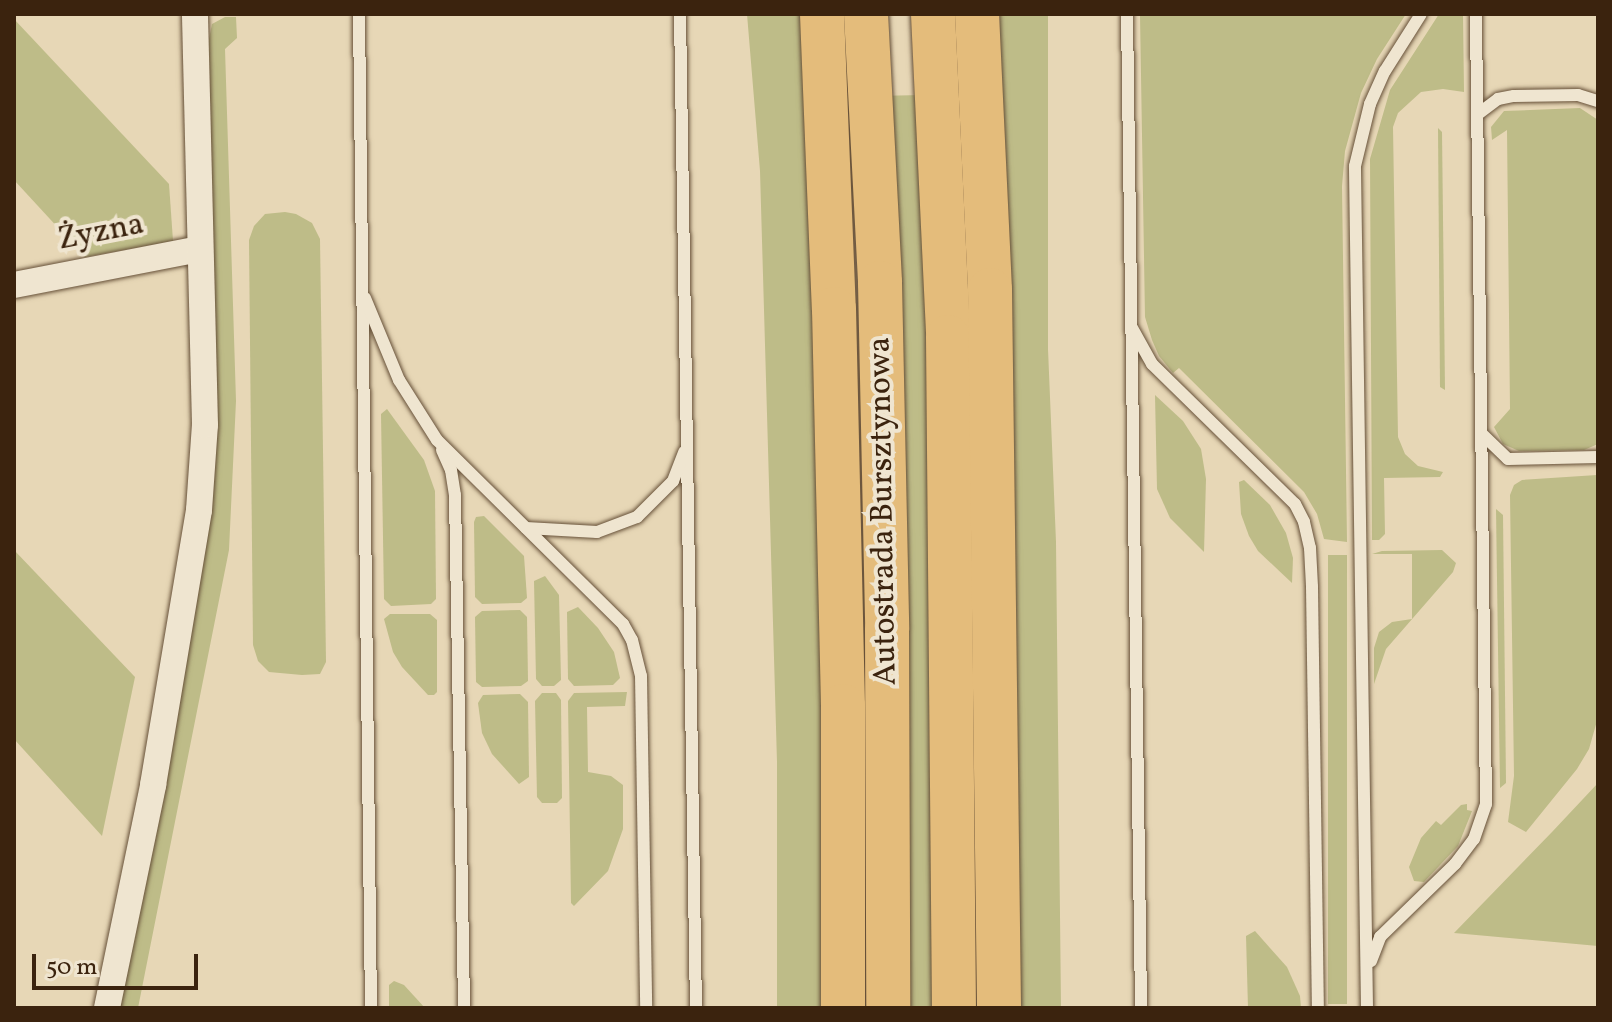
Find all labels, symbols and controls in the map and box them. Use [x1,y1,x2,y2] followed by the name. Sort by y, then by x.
[55,206,147,260] street label: Żyzna
[862,336,906,686] street label: Autostrada Bursztynowa
[36,938,202,988] scale bar
[46,951,98,985] text: 50 m

